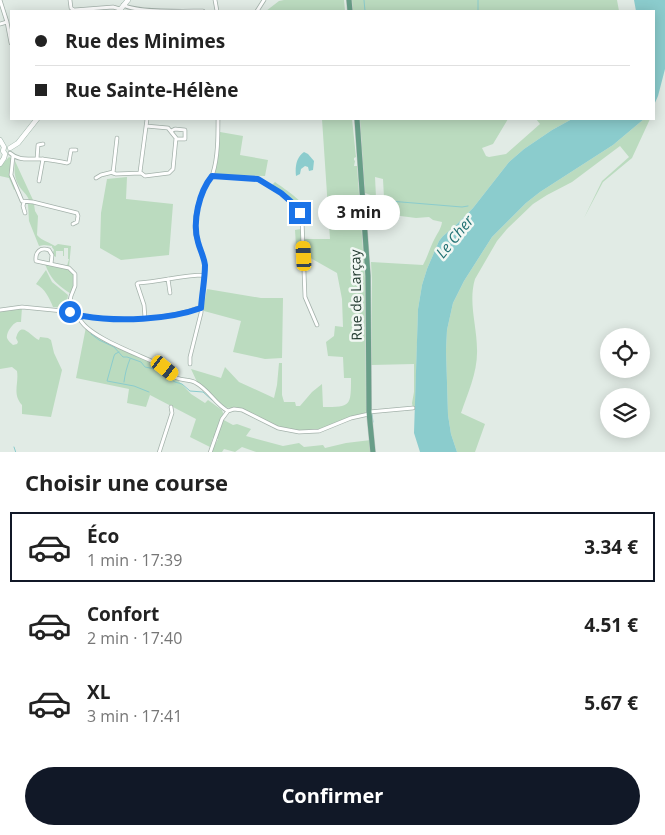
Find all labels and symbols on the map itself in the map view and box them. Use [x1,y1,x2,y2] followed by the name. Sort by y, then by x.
[318,196,400,230] callout: 3 min
[289,202,311,224] route end
[431,210,478,262] water label: Le Cher
[295,241,312,271] car
[345,248,366,341] street label: Rue de Larçay
[59,301,81,323] route start
[148,353,181,383] car

